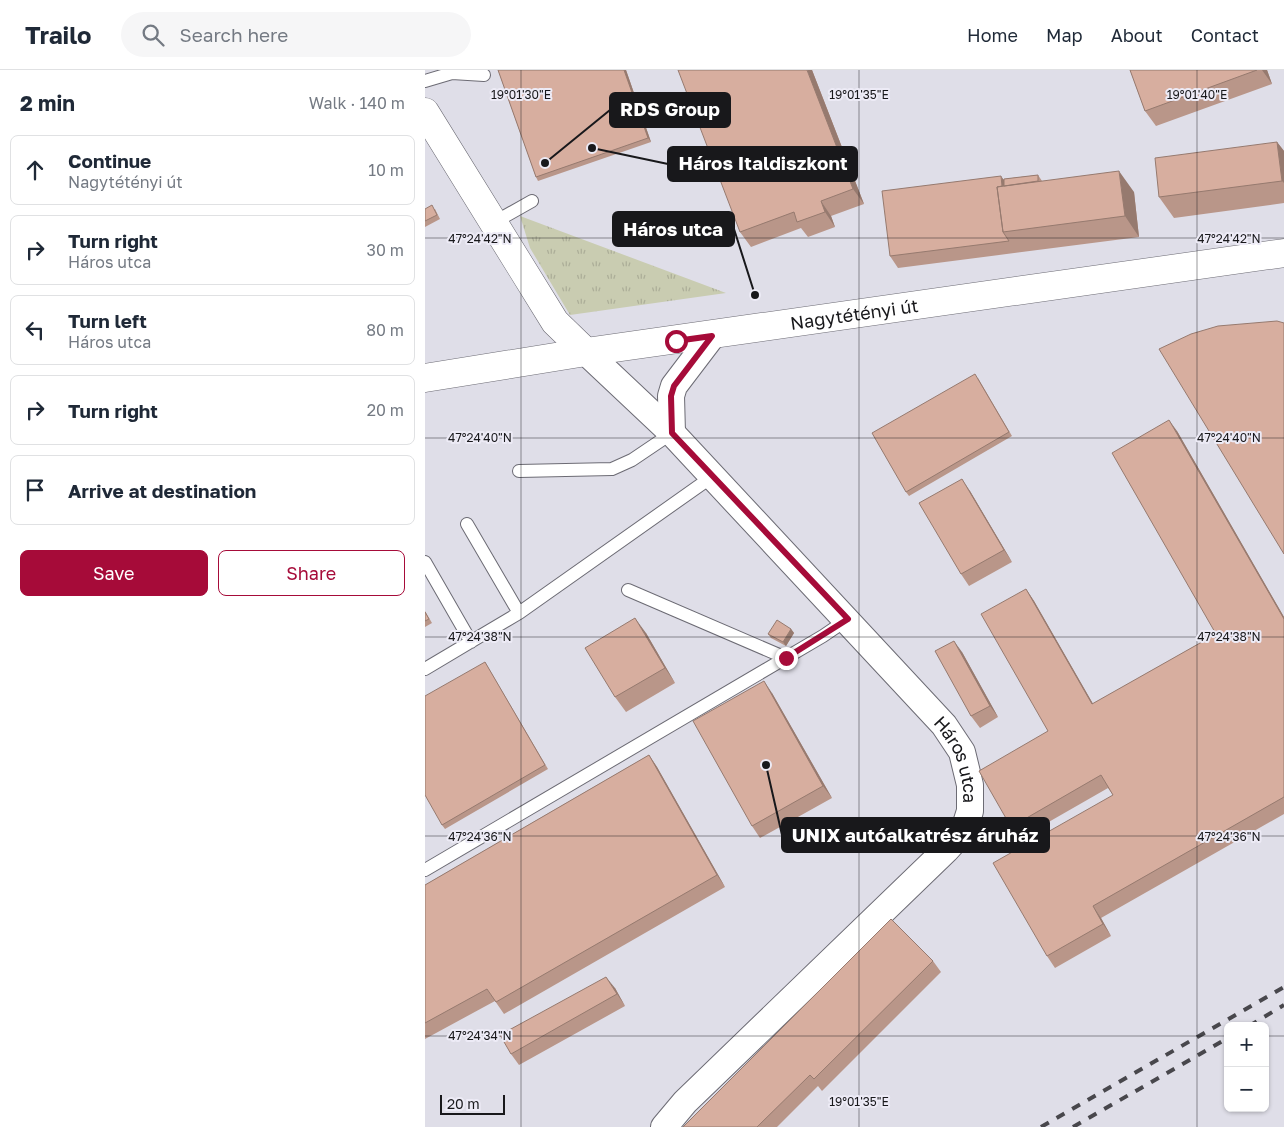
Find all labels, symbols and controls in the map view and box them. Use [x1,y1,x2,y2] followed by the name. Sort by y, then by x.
[121,12,471,57] search box
[25,20,91,49] text: Trailo
[139,21,167,49] icon: search
[179,23,288,46] text: Search here
[967,24,1018,46] text: Home
[1046,24,1083,46] text: Map
[1111,24,1163,46] text: About
[1191,24,1259,46] text: Contact
[491,87,551,102] text: 19°01'30"E
[829,87,889,102] text: 19°01'35"E
[1167,87,1227,102] text: 19°01'40"E
[20,90,75,116] text: 2 min
[309,93,405,113] text: Walk · 140 m
[610,93,730,127] callout: RDS Group
[620,97,720,120] text: RDS Group
[668,147,857,181] callout: Háros Italdiszkont
[68,149,151,172] text: Continue
[678,151,848,174] text: Háros Italdiszkont
[21,156,49,184] icon: ahead
[368,160,404,180] text: 10 m
[68,172,183,192] text: Nagytétényi út
[613,212,734,246] callout: Háros utca
[623,217,723,240] text: Háros utca
[68,229,158,252] text: Turn right
[448,231,512,246] text: 47°24'42"N
[1197,231,1261,246] text: 47°24'42"N
[21,236,49,264] icon: right
[367,240,404,260] text: 30 m
[68,252,151,272] text: Háros utca
[789,294,920,334] street label: Nagytétényi út
[68,309,147,332] text: Turn left
[21,316,49,344] icon: left
[366,320,404,340] text: 80 m
[665,330,688,353] route start
[68,332,151,352] text: Háros utca
[21,396,49,424] icon: right
[68,399,158,422] text: Turn right
[367,400,404,420] text: 20 m
[448,430,512,445] text: 47°24'40"N
[1197,430,1261,445] text: 47°24'40"N
[21,476,49,504] icon: arrive
[68,479,256,502] text: Arrive at destination
[20,550,208,596] button: Save
[218,550,405,596] button: Share
[448,629,512,644] text: 47°24'38"N
[1197,629,1261,644] text: 47°24'38"N
[775,647,798,670] route end
[930,711,981,803] street label: Háros utca
[782,818,1049,852] callout: UNIX autóalkatrész áruház
[792,823,1039,846] text: UNIX autóalkatrész áruház
[448,829,512,844] text: 47°24'36"N
[1197,829,1261,844] text: 47°24'36"N
[1224,1022,1269,1112] map controls
[1224,1022,1269,1067] button: +
[448,1028,512,1043] text: 47°24'34"N
[1224,1067,1269,1112] button: −
[440,1092,505,1115] scale bar
[829,1094,889,1109] text: 19°01'35"E
[447,1095,480,1112] text: 20 m

